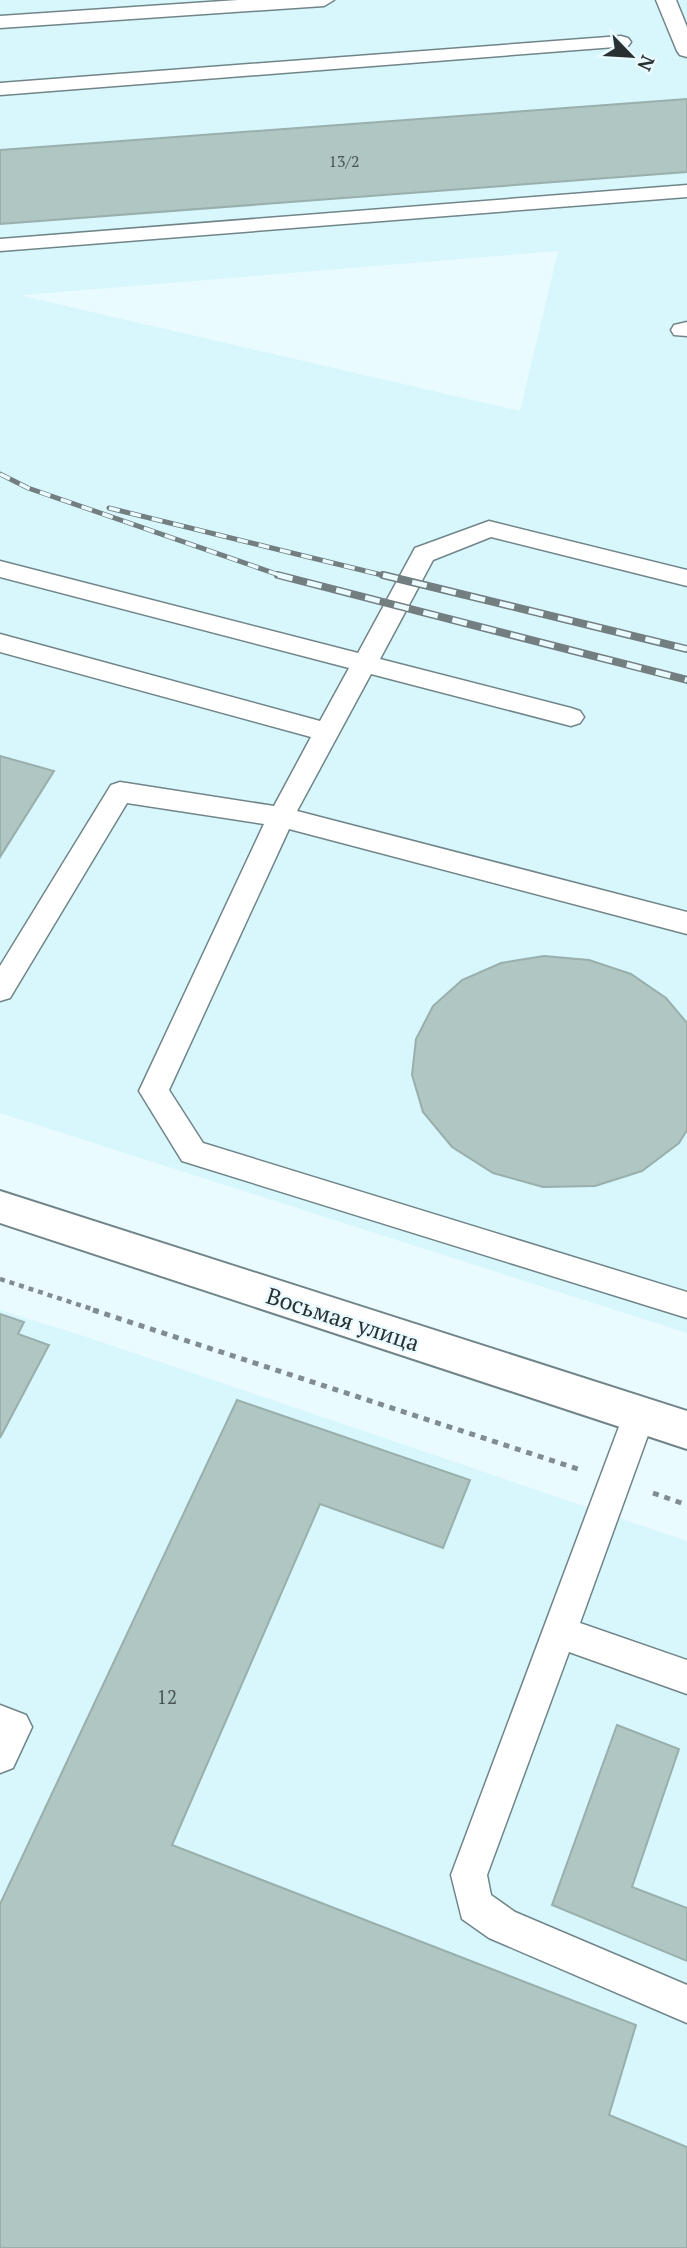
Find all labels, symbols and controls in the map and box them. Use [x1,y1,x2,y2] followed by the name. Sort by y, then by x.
[596,21,666,91] north arrow
[632,52,661,76] text: N
[328,150,360,172] house number: 13/2
[263,1280,424,1358] street label: Восьмая улица
[157,1684,177,1709] house number: 12

